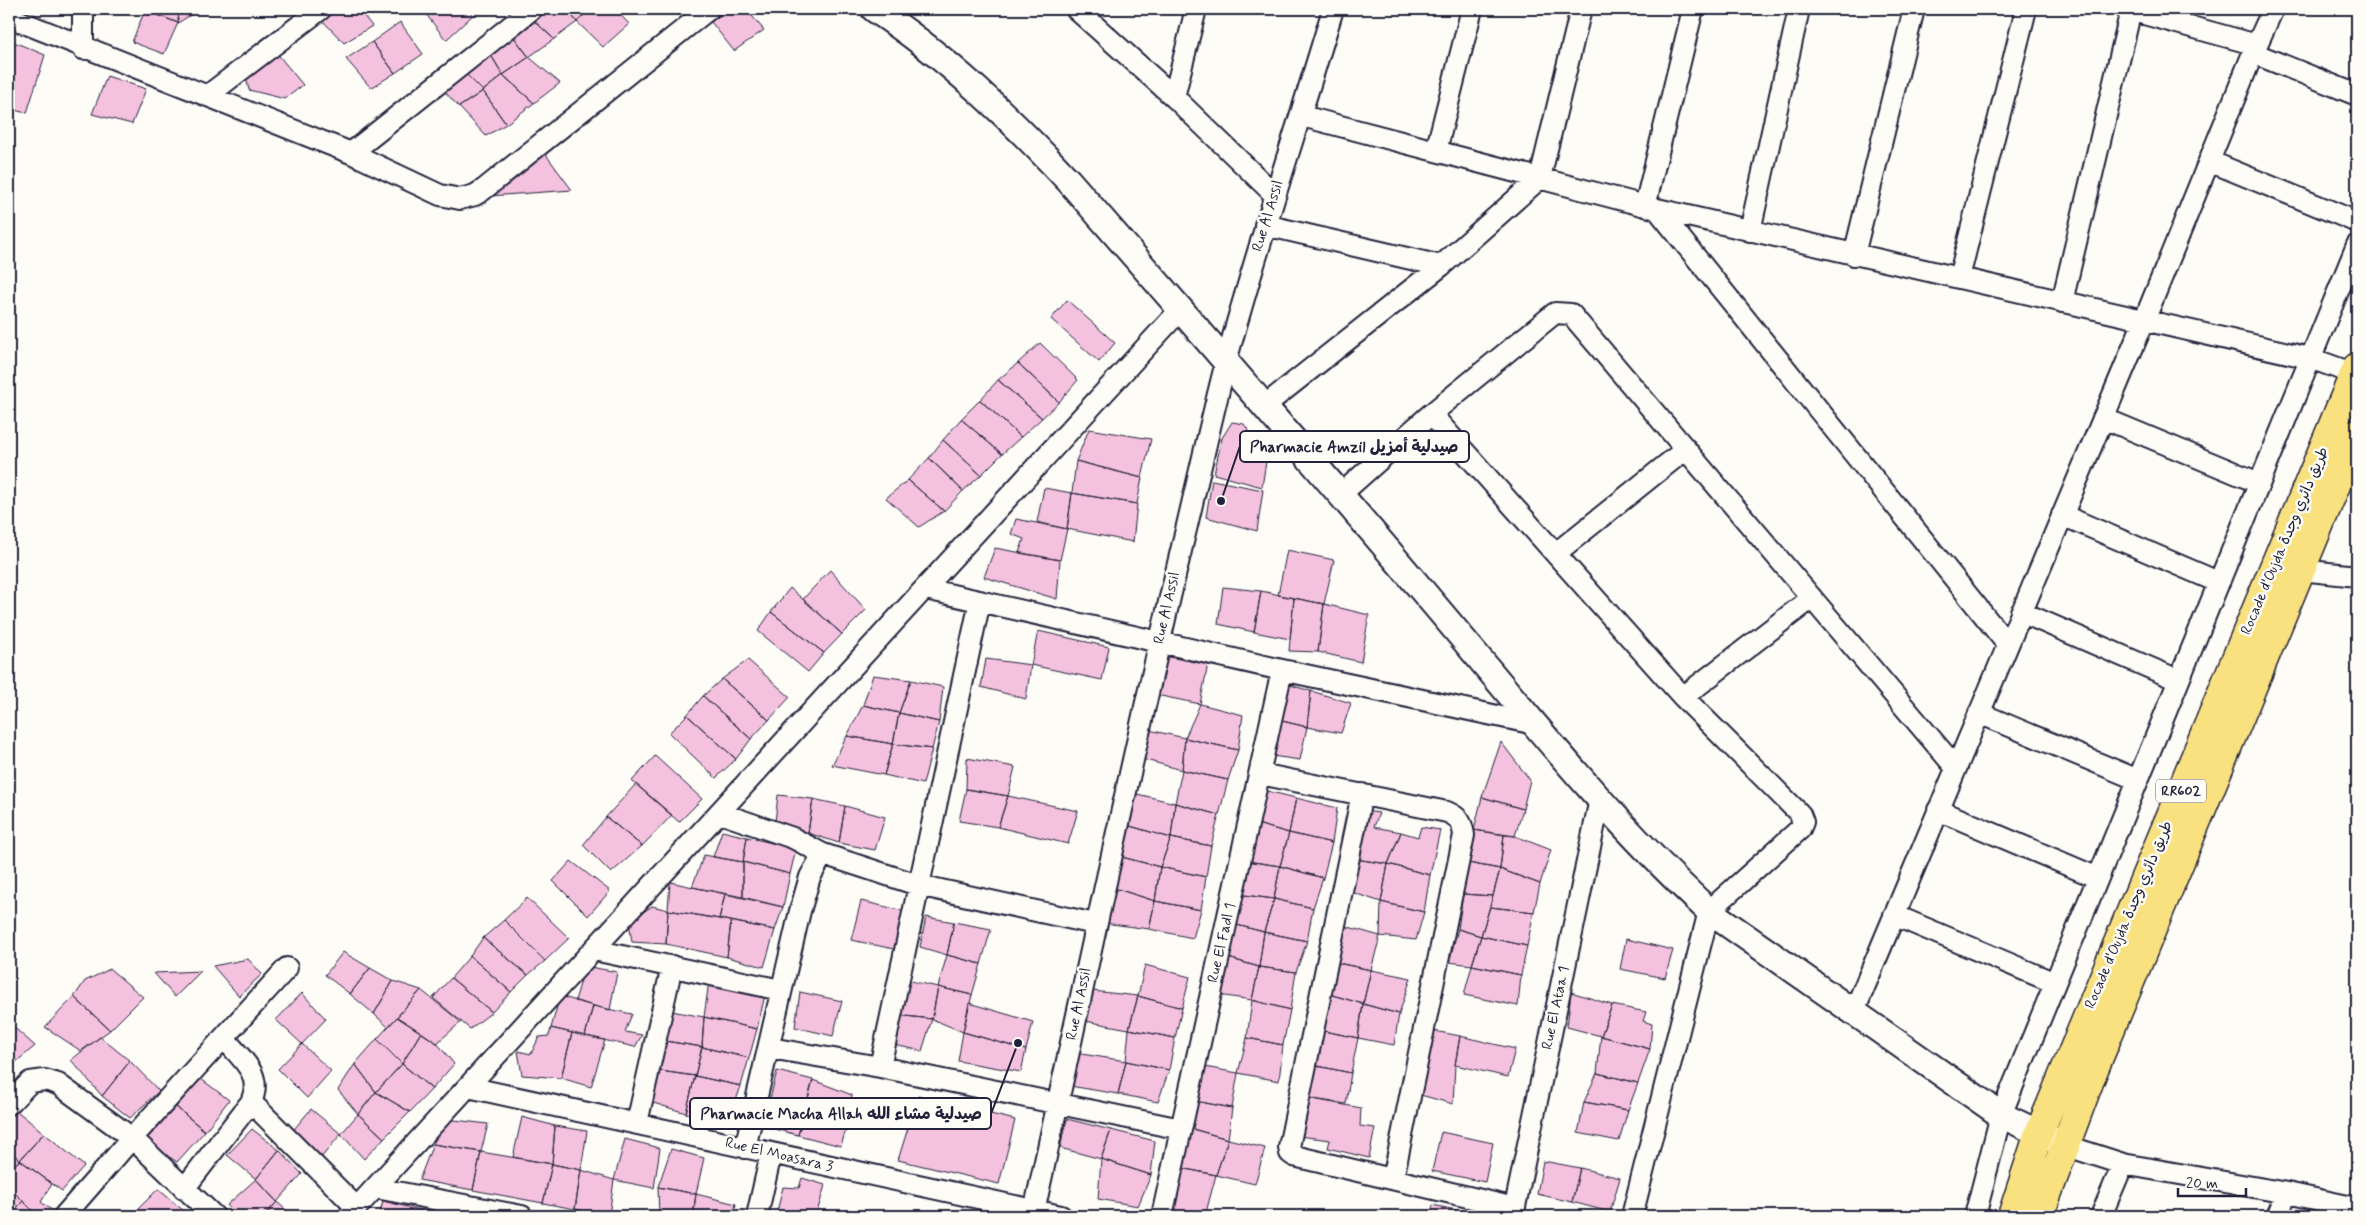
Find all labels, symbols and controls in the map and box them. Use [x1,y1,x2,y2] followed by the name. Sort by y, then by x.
[1248,178,1288,254] street label: Rue Al Assil
[1240,431,1469,462] callout: Pharmacie Amzil صيدلية أمزيل
[1250,436,1459,458] text: Pharmacie Amzil صيدلية أمزيل
[2236,444,2334,638] street label: Rocade d'Oujda طريق دائري وجدة
[1149,570,1185,646] street label: Rue Al Assil
[2156,779,2206,802] road number: RR602
[2080,818,2178,1012] street label: Rocade d'Oujda طريق دائري وجدة
[1203,901,1241,985] street label: Rue El Fadl 1
[1537,964,1575,1052] street label: Rue El Ataa 1
[1062,966,1096,1042] street label: Rue Al Assil
[690,1098,991,1129] callout: Pharmacie Macha Allah صيدلية مشاء الله
[700,1104,982,1125] text: Pharmacie Macha Allah صيدلية مشاء الله
[723,1133,835,1177] street label: Rue El Moasara 3
[2178,1165,2246,1197] scale bar
[2186,1174,2218,1194] text: 20 m

